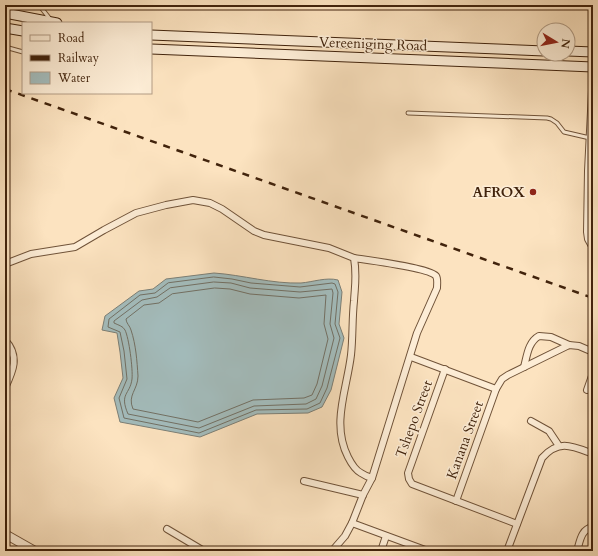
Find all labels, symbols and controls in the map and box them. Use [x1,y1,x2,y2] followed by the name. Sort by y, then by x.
[22,22,152,94] legend
[536,22,576,62] north arrow
[58,30,85,46] text: Road
[318,33,428,55] street label: Vereeniging Road
[557,38,574,50] text: N
[58,50,100,66] text: Railway
[57,70,91,86] text: Water
[473,183,525,202] place label: AFROX
[528,187,538,197] marker: AFROX
[391,377,437,461] street label: Tshepo Street
[442,398,488,482] street label: Kanana Street

